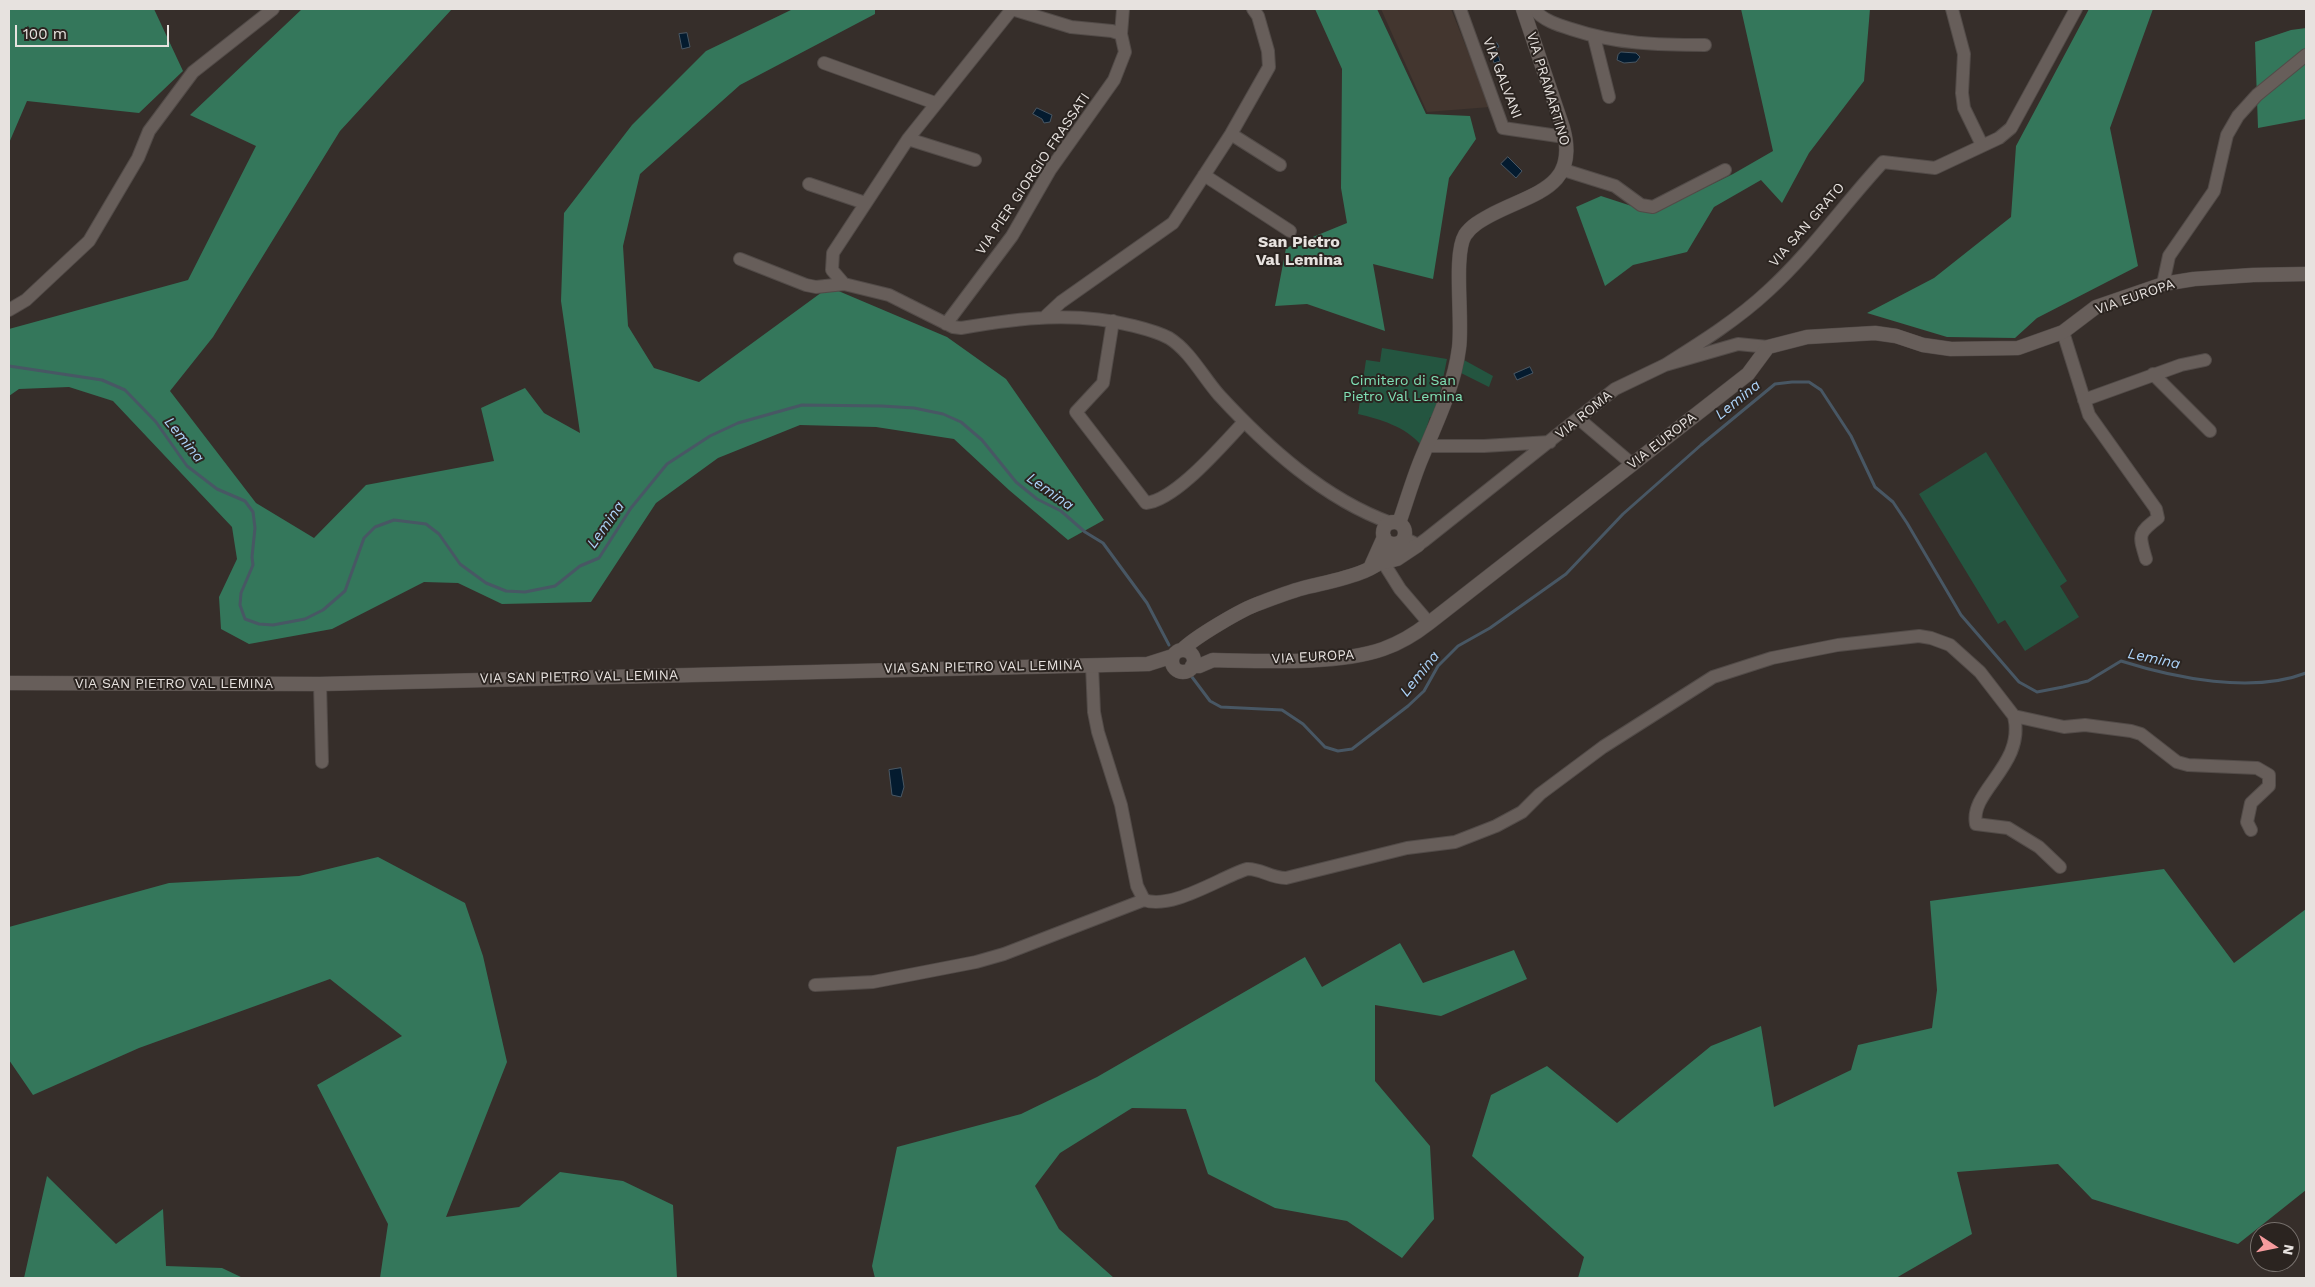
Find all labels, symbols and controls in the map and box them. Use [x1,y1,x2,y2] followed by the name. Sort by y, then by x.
[18,15,171,47] scale bar
[23,25,67,43] text: 100 m
[1523,30,1573,148] street label: VIA PRAMARTINO
[1479,35,1525,121] street label: VIA GALVANI
[972,90,1094,258] street label: VIA PIER GIORGIO FRASSATI
[1766,179,1848,271] street label: VIA SAN GRATO
[1256,232,1342,270] district label: San Pietro Val Lemina
[2093,276,2177,318] street label: VIA EUROPA
[1343,373,1463,406] park label: Cimitero di San Pietro Val Lemina
[1712,376,1764,424] water label: Lemina
[1552,387,1616,443] street label: VIA ROMA
[1624,409,1700,473] street label: VIA EUROPA
[160,414,208,466] water label: Lemina
[1023,469,1077,515] water label: Lemina
[583,498,629,552] water label: Lemina
[2126,645,2182,673] water label: Lemina
[1271,646,1355,668] street label: VIA EUROPA
[1396,648,1444,700] water label: Lemina
[884,657,1082,677] street label: VIA SAN PIETRO VAL LEMINA
[480,667,678,687] street label: VIA SAN PIETRO VAL LEMINA
[75,676,273,692] street label: VIA SAN PIETRO VAL LEMINA
[2250,1222,2300,1272] north arrow
[2280,1243,2298,1256] text: N

